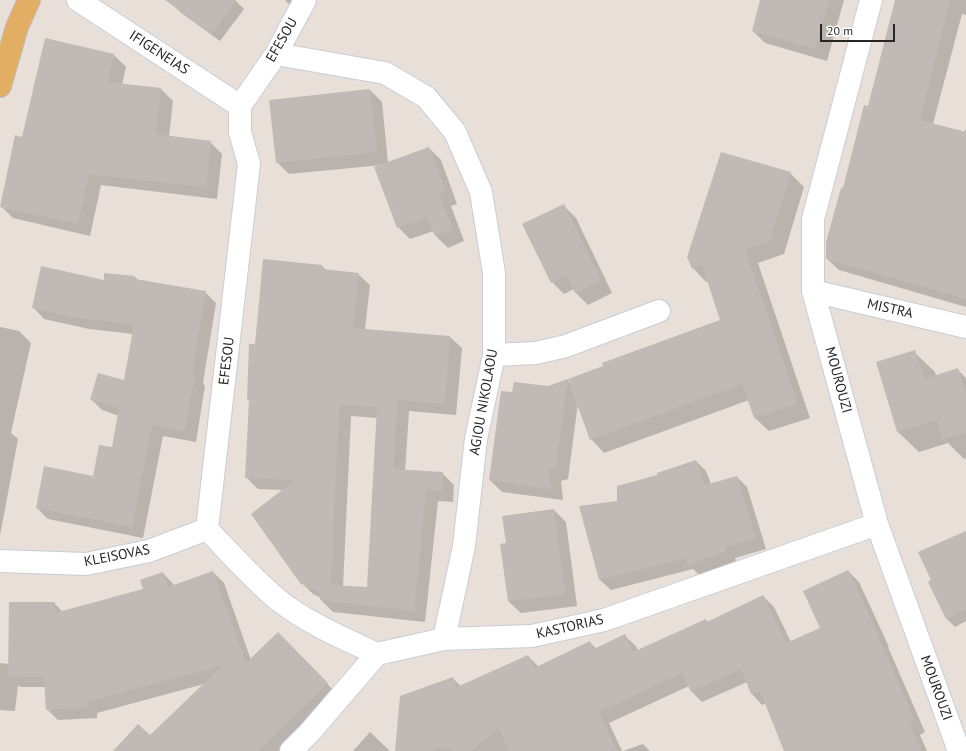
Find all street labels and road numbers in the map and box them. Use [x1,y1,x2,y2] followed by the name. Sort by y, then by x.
[263,15,301,65] street label: EFESOU
[126,27,192,79] street label: IFIGENEIAS
[865,296,915,322] street label: MISTRA
[216,336,238,386] street label: EFESOU
[821,345,855,415] street label: MOUROUZI
[466,348,502,456] street label: AGIOU NIKOLAOU
[83,541,151,571] street label: KLEISOVAS
[535,611,605,643] street label: KASTORIAS
[916,653,956,723] street label: MOUROUZI

